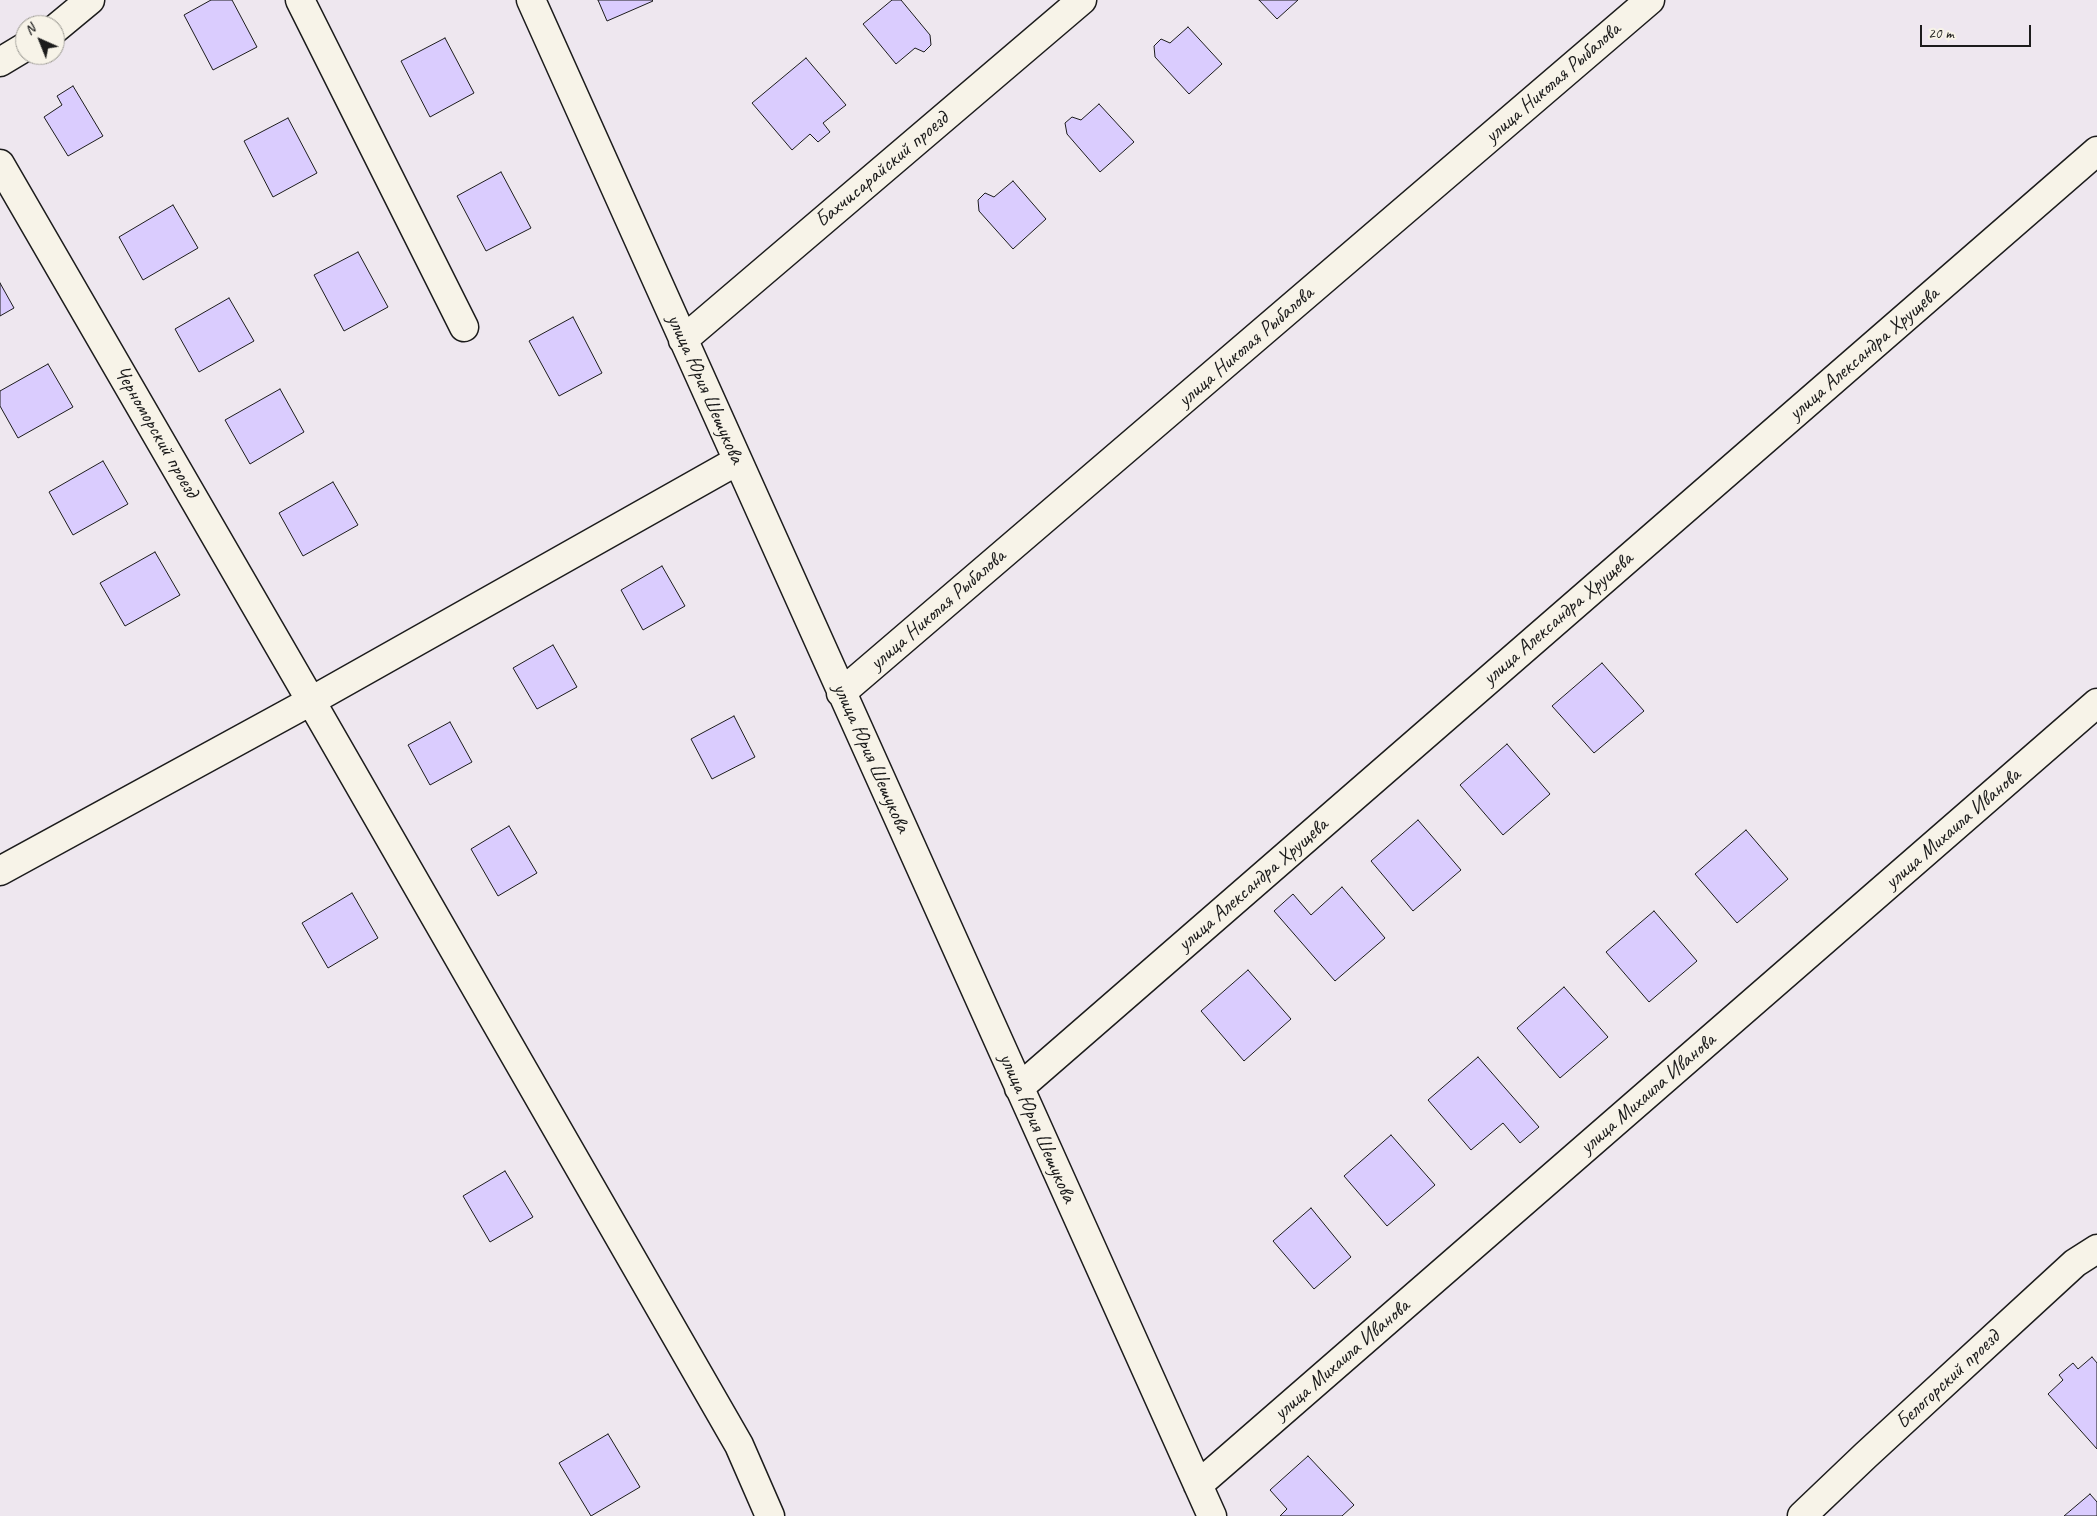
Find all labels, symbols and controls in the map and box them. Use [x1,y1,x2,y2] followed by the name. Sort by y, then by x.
[15,15,65,65] north arrow
[1922,15,2033,47] scale bar
[1480,17,1626,149] street label: улица Николая Рыбалова
[21,20,39,39] text: N
[1928,24,1954,43] text: 20 m
[810,107,954,233] street label: Бахчисарайский проезд
[1173,281,1319,413] street label: улица Николая Рыбалова
[1784,282,1944,426] street label: улица Александра Хрущева
[661,310,749,468] street label: улица Юрия Шешукова
[108,362,204,502] street label: Черноморский проезд
[865,544,1011,676] street label: улица Николая Рыбалова
[1478,547,1638,691] street label: улица Александра Хрущева
[827,679,915,837] street label: улица Юрия Шешукова
[1880,763,2026,895] street label: улица Михаила Иванова
[1173,813,1333,957] street label: улица Александра Хрущева
[1575,1028,1721,1160] street label: улица Михаила Иванова
[993,1049,1081,1207] street label: улица Юрия Шешукова
[1269,1294,1415,1426] street label: улица Михаила Иванова
[1891,1325,2005,1435] street label: Белогорский проезд

